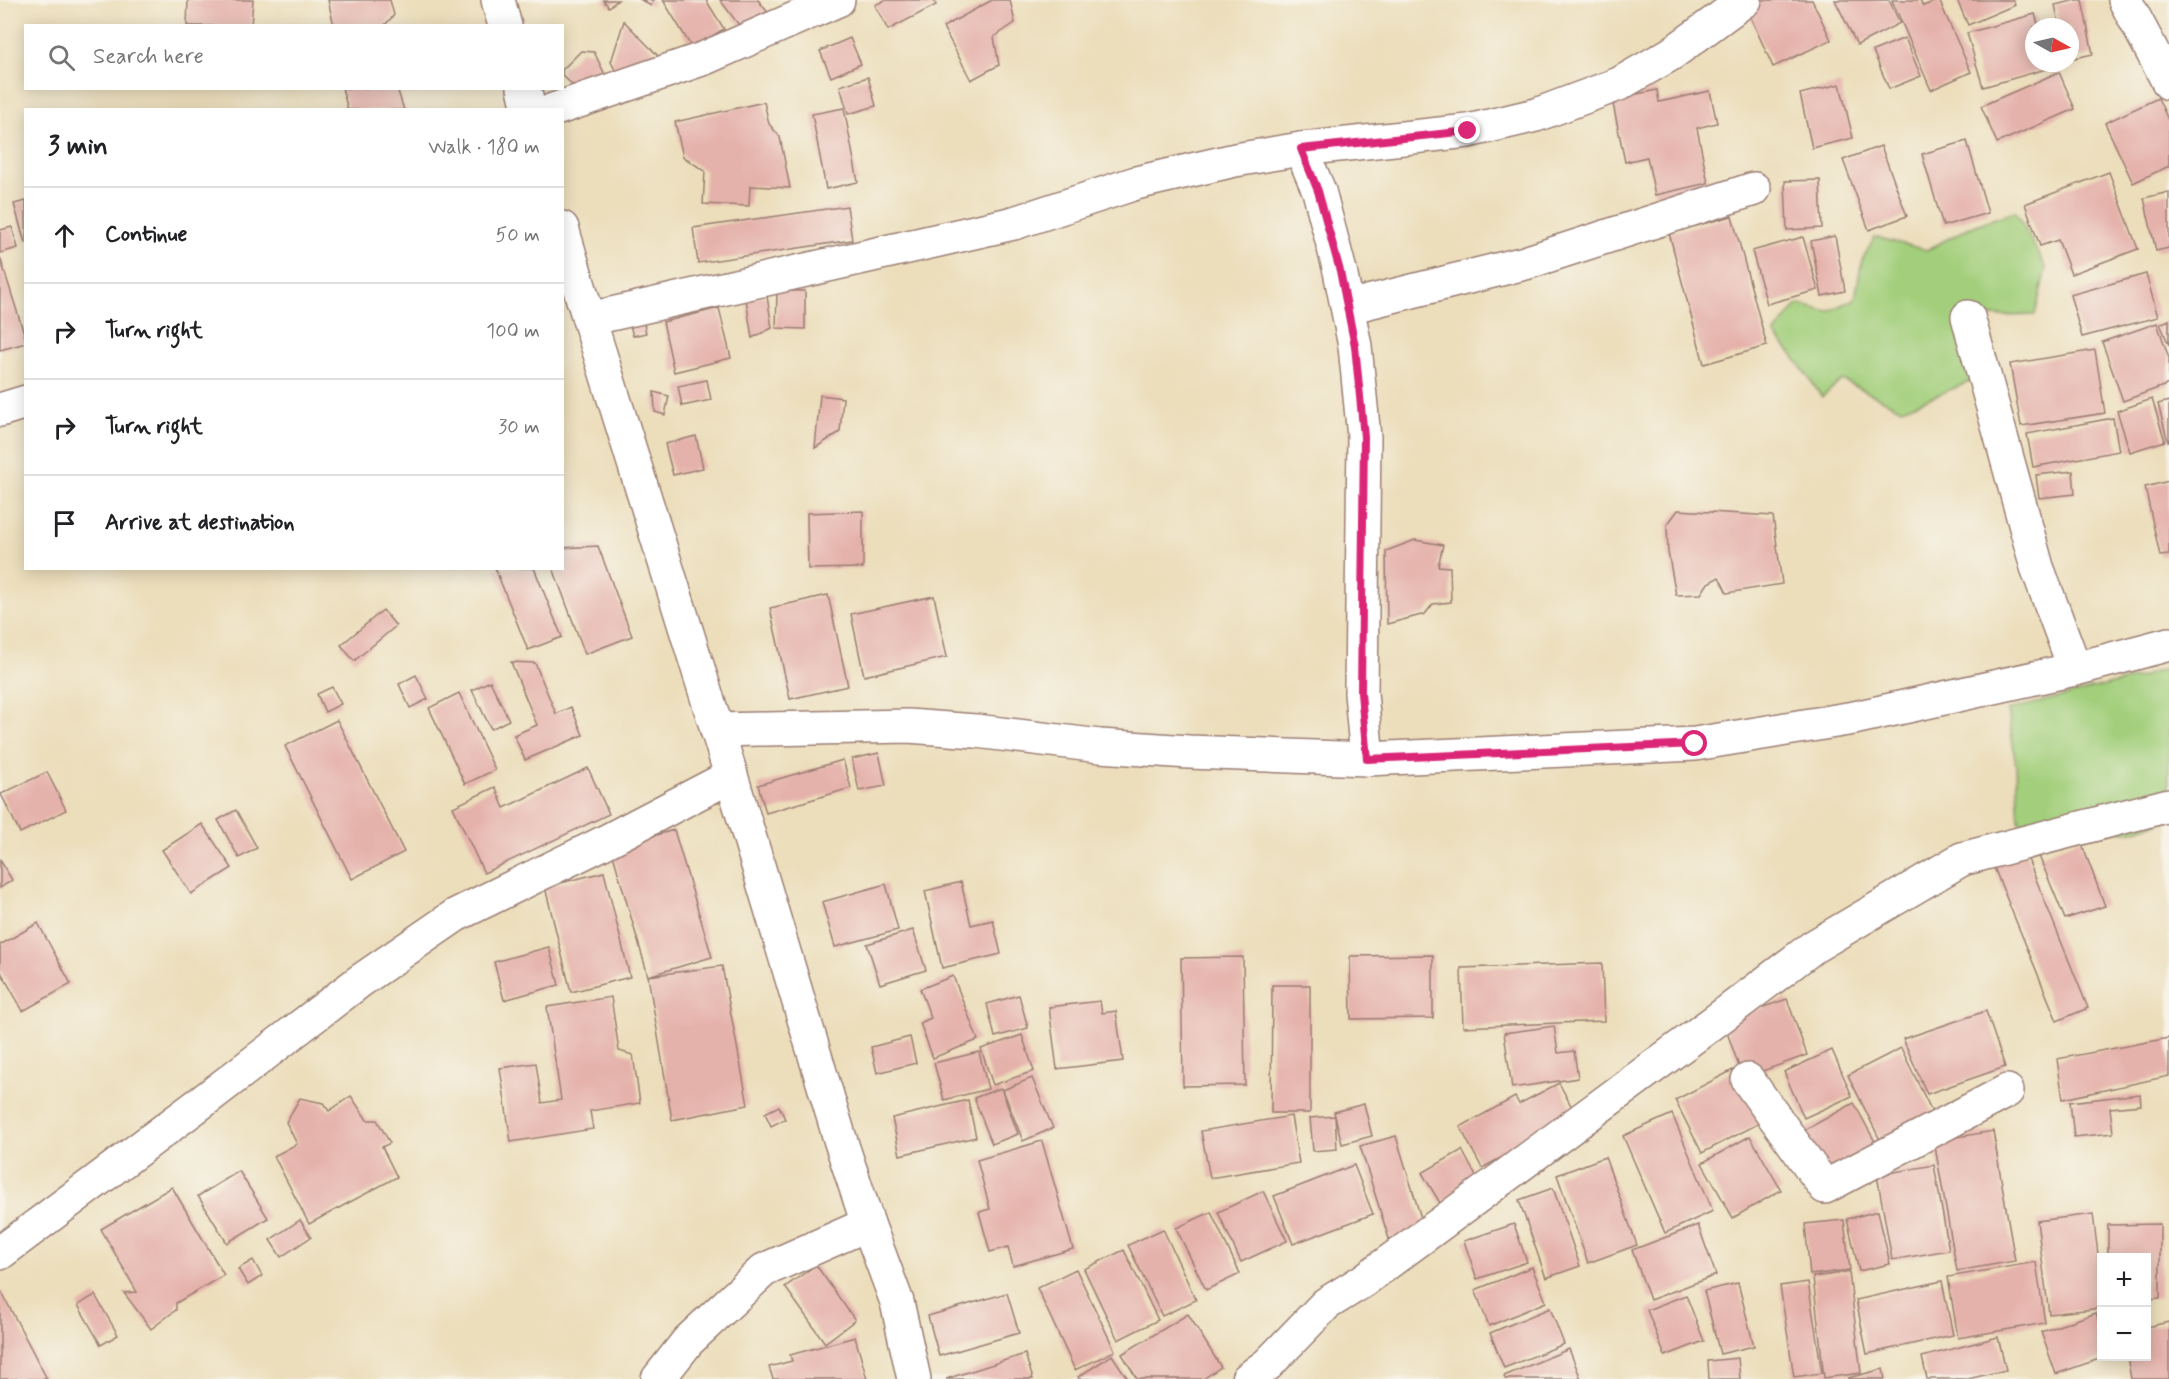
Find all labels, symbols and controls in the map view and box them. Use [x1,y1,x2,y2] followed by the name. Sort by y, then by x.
[2025,18,2079,72] north arrow
[24,24,564,90] search box
[45,41,78,74] icon: search
[93,43,204,71] text: Search here
[1454,117,1480,143] route end
[48,130,108,164] text: 3 min
[428,134,540,161] text: Walk · 180 m
[48,219,81,252] icon: ahead
[105,221,187,249] text: Continue
[495,222,540,249] text: 50 m
[48,315,81,348] icon: right
[105,317,203,345] text: Turn right
[486,318,540,345] text: 100 m
[48,411,81,444] icon: right
[105,413,203,441] text: Turn right
[498,414,540,441] text: 30 m
[48,507,81,540] icon: arrive
[105,509,295,537] text: Arrive at destination
[1681,730,1707,756] route start
[2097,1253,2151,1361] map controls
[2097,1253,2151,1307] button: +
[2097,1307,2151,1361] button: −

